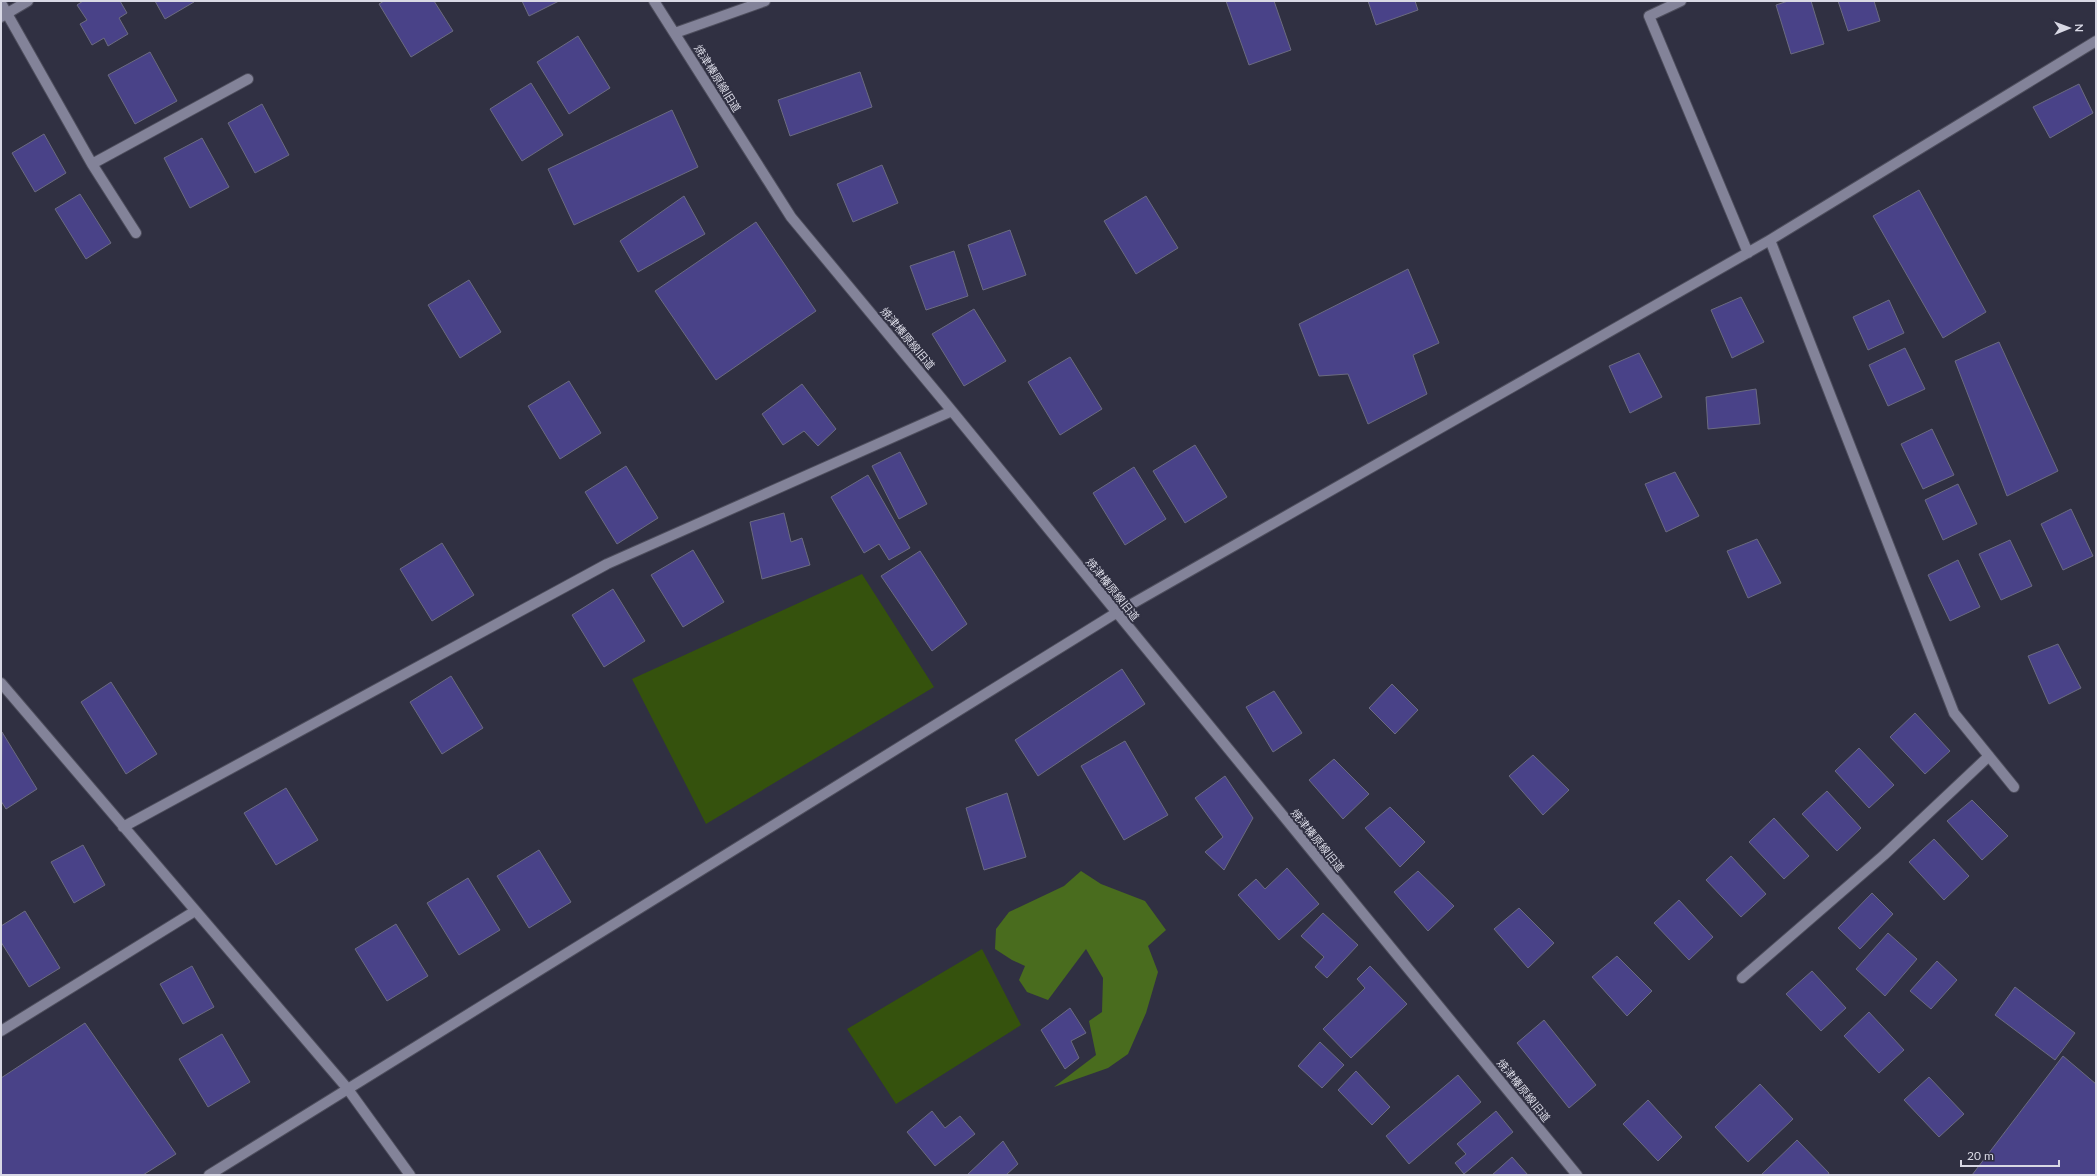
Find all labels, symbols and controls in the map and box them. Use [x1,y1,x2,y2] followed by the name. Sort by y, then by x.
[2049,8,2089,48] north arrow
[2073,23,2086,32] text: N
[692,42,744,114] street label: 焼津榛原線旧道
[878,304,938,372] street label: 焼津榛原線旧道
[1084,555,1142,623] street label: 焼津榛原線旧道
[1289,806,1347,874] street label: 焼津榛原線旧道
[1495,1056,1553,1124] street label: 焼津榛原線旧道
[1961,1142,2059,1168] scale bar
[1967,1148,1994,1163] text: 20 m

